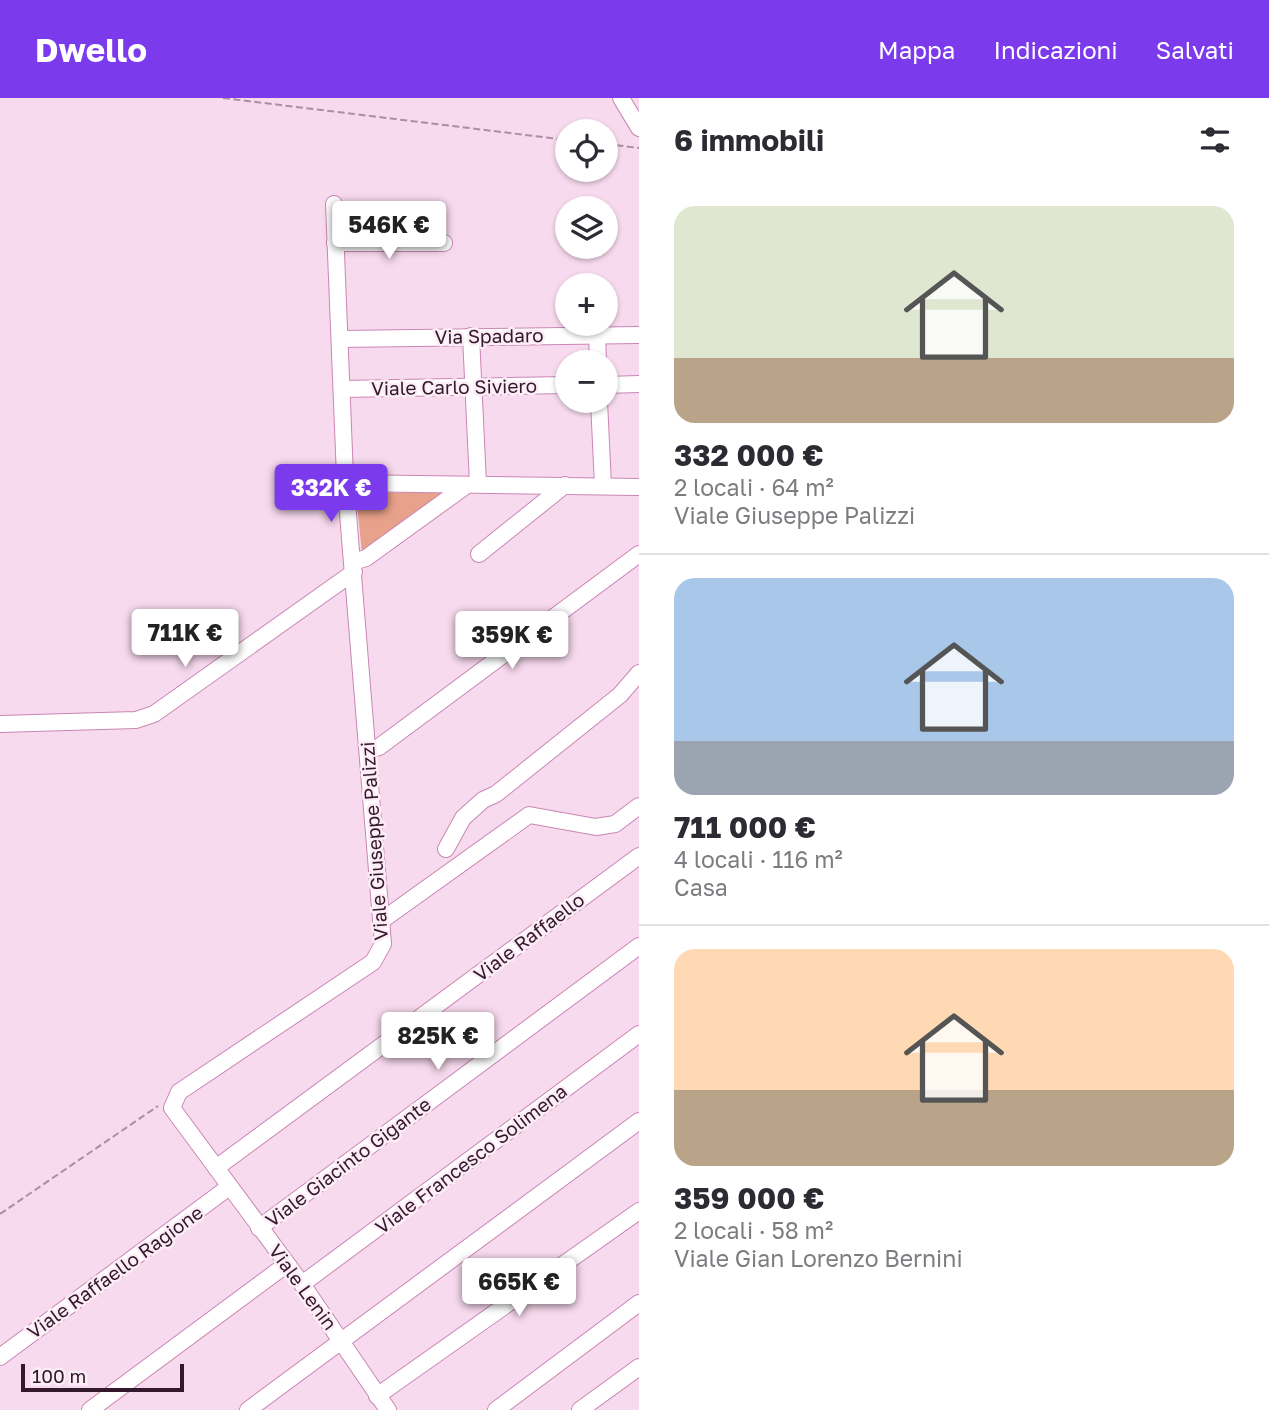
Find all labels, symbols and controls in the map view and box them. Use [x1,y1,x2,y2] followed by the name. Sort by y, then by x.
[35,30,147,69] text: Dwello
[878,35,955,64] text: Mappa
[993,35,1118,64] text: Indicazioni
[1156,35,1234,64] text: Salvati
[555,119,618,413] map controls
[555,119,618,182] button: locate
[1196,121,1234,159] icon: filters
[674,122,824,158] text: 6 immobili
[555,196,618,259] button: layers
[332,202,446,261] pin: 546K €
[348,210,430,238] text: 546K €
[891,252,1017,378] icon: home
[555,273,618,336] button: +
[434,323,544,348] street label: Via Spadaro
[555,350,618,413] button: −
[371,374,537,399] street label: Viale Carlo Siviero
[674,437,824,473] text: 332 000 €
[274,464,388,524] pin: 332K €
[291,473,371,501] text: 332K €
[674,473,834,501] text: 2 locali · 64 m²
[674,501,915,529] text: Viale Giuseppe Palizzi
[128,610,242,669] pin: 711K €
[455,612,569,671] pin: 359K €
[148,618,222,646] text: 711K €
[471,620,553,648] text: 359K €
[891,624,1017,750] icon: home
[355,741,392,941] street label: Viale Giuseppe Palizzi
[674,809,816,845] text: 711 000 €
[674,845,843,873] text: 4 locali · 116 m²
[674,873,728,901] text: Casa
[469,888,589,986] street label: Viale Raffaello
[891,995,1017,1121] icon: home
[381,1012,495,1072] pin: 825K €
[397,1021,479,1049] text: 825K €
[370,1079,571,1238] street label: Viale Francesco Solimena
[260,1092,435,1231] street label: Viale Giacinto Gigante
[674,1180,824,1216] text: 359 000 €
[22,1200,207,1343] street label: Viale Raffaello Ragione
[674,1216,833,1244] text: 2 locali · 58 m²
[265,1239,342,1334] street label: Viale Lenin
[674,1244,963,1272] text: Viale Gian Lorenzo Bernini
[462,1258,576,1318] pin: 665K €
[478,1267,560,1295] text: 665K €
[21,1361,184,1393] scale bar
[32,1364,86,1387] text: 100 m

